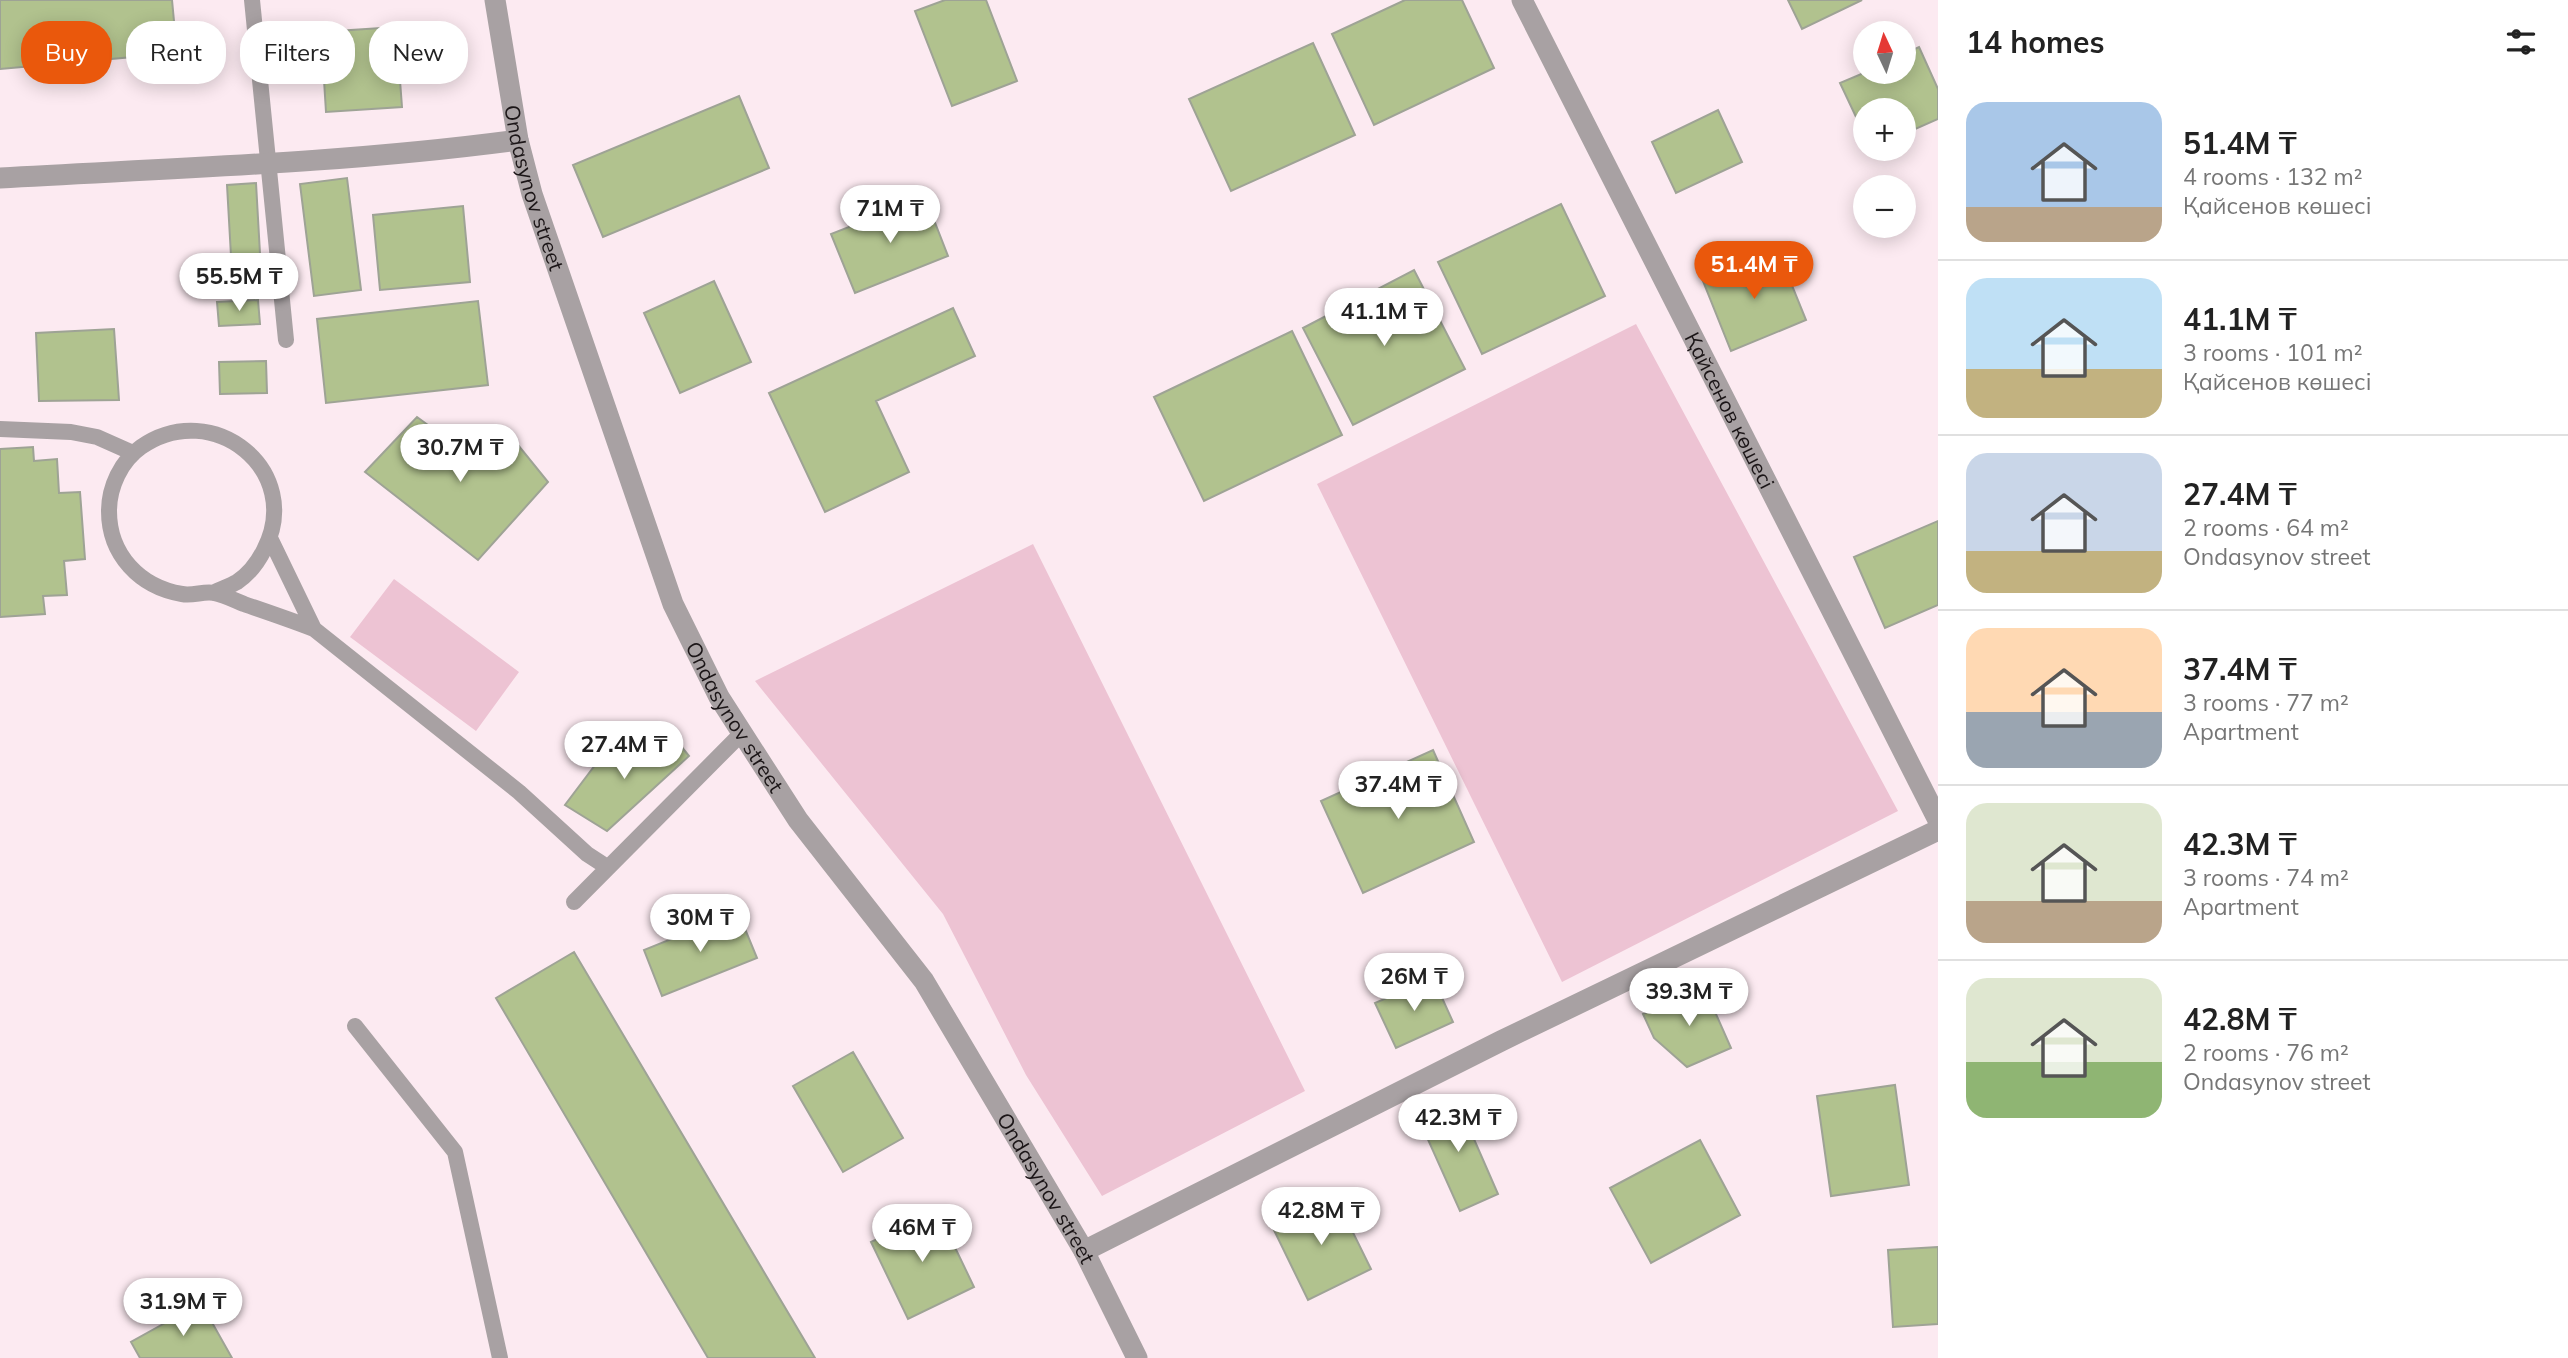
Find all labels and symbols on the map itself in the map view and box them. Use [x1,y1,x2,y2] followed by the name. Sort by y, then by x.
[1853,21,1916,84] north arrow
[499,103,570,274] street label: Ondasynov street
[841,186,939,245] pin: 71M ₸
[1689,242,1819,301] pin: 51.4M ₸
[174,254,304,313] pin: 55.5M ₸
[1319,288,1449,348] pin: 41.1M ₸
[1680,328,1781,493] street label: Қайсенов көшесі
[395,424,525,484] pin: 30.7M ₸
[680,637,790,797] street label: Ondasynov street
[559,722,689,781] pin: 27.4M ₸
[1333,762,1463,821] pin: 37.4M ₸
[651,894,749,954] pin: 30M ₸
[1365,954,1463,1013] pin: 26M ₸
[1624,968,1754,1028] pin: 39.3M ₸
[1393,1094,1523,1154] pin: 42.3M ₸
[992,1107,1101,1268] street label: Ondasynov street
[1256,1188,1386,1247] pin: 42.8M ₸
[873,1204,971,1264] pin: 46M ₸
[118,1278,248,1338] pin: 31.9M ₸

